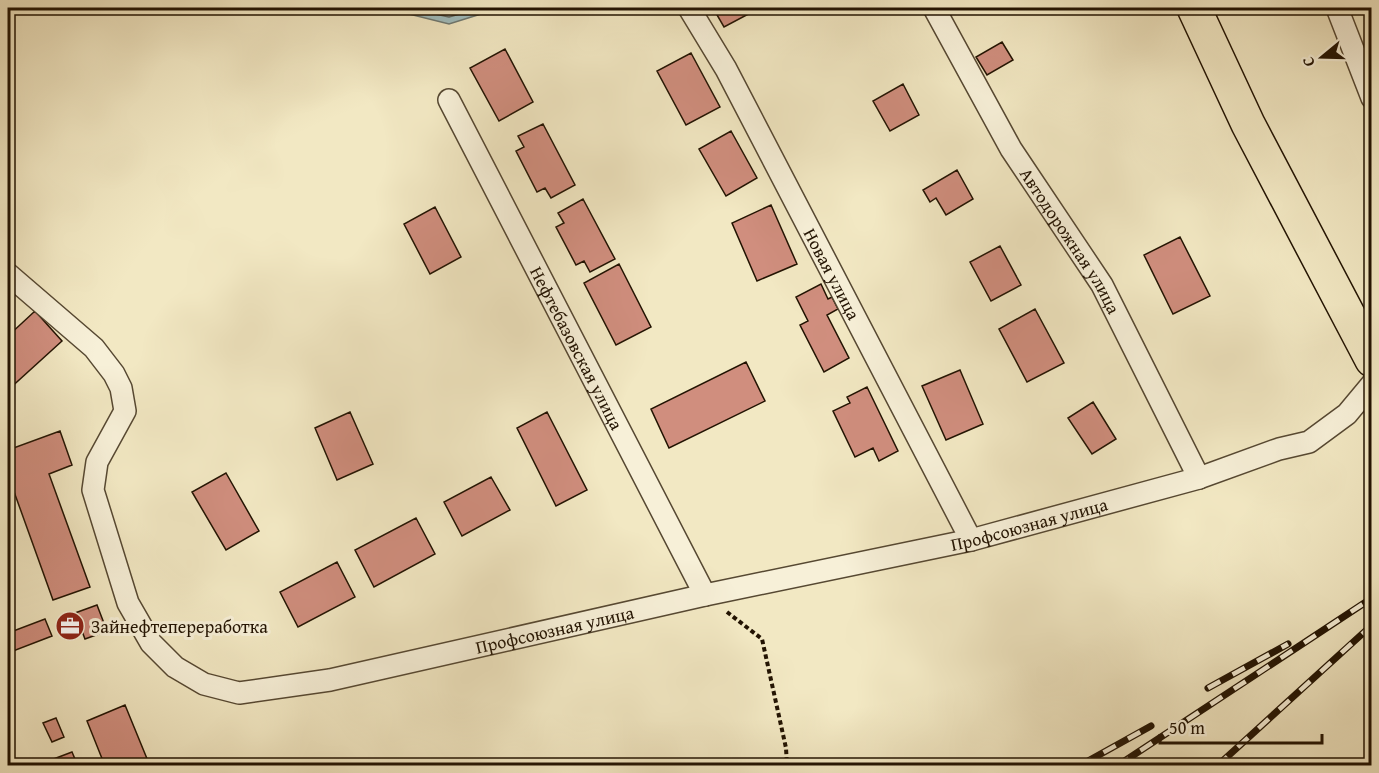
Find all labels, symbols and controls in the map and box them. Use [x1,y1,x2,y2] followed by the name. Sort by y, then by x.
[1292,27,1352,87] north arrow
[1295,54,1321,70] text: С
[1013,162,1128,319] street label: Автодорожная улица
[797,223,868,325] street label: Новая улица
[524,261,631,435] street label: Нефтебазовская улица
[948,490,1111,557] street label: Профсоюзная улица
[473,598,637,660] street label: Профсоюзная улица
[54,610,86,642] office icon: Зайнефтепереработка
[91,613,268,640] place label: Зайнефтепереработка
[1160,707,1322,745] scale bar
[1169,714,1205,741] text: 50 m

